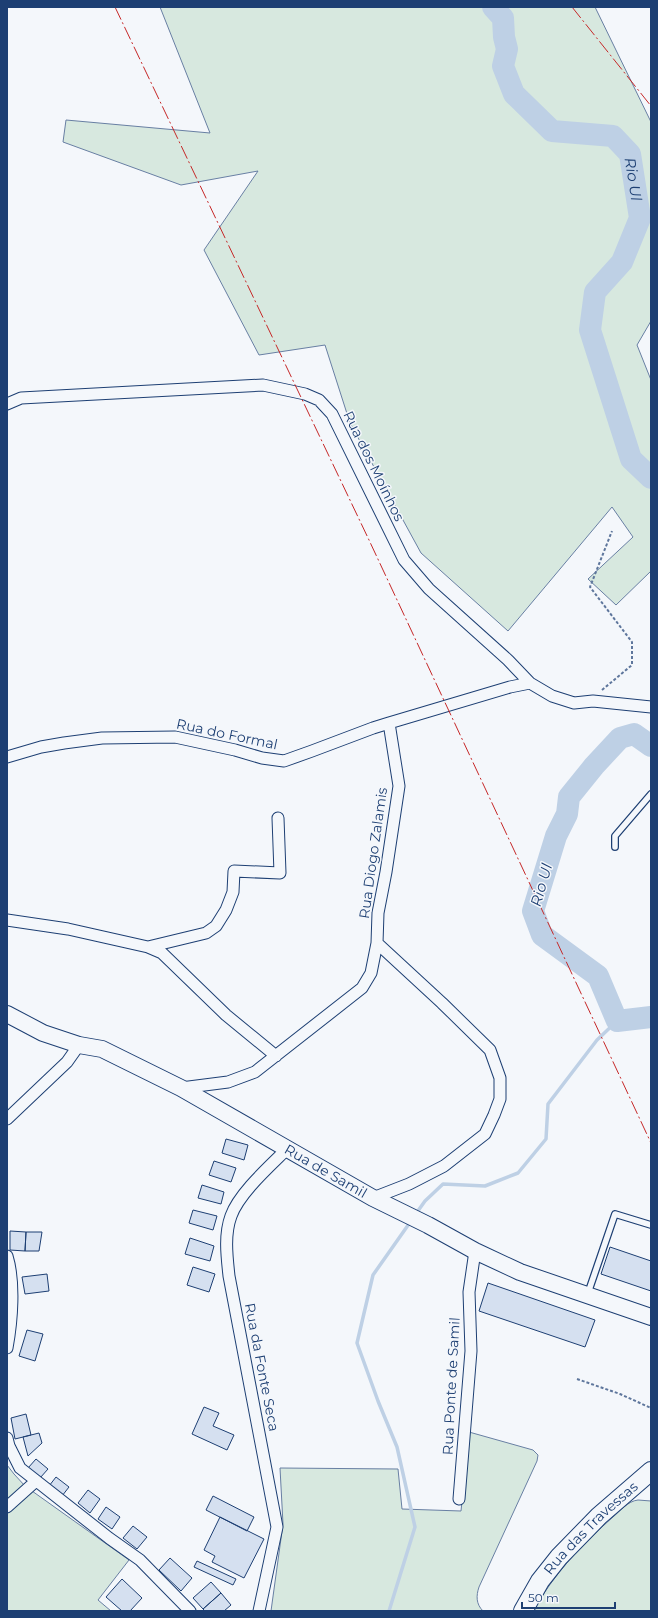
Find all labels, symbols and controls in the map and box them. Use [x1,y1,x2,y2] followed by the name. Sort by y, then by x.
[621,156,647,202] water label: Rio Ul
[339,408,409,524] street label: Rua dos Moínhos
[175,714,279,754] street label: Rua do Formal
[355,786,391,920] street label: Rua Diogo Zalamis
[526,861,556,909] water label: Rio Ul
[281,1140,370,1202] street label: Rua de Samil
[241,1301,283,1433] street label: Rua da Fonte Seca
[438,1317,464,1455] street label: Rua Ponte de Samil
[540,1477,642,1578] street label: Rua das Travessas
[522,1584,615,1610] scale bar
[528,1590,559,1605] text: 50 m

